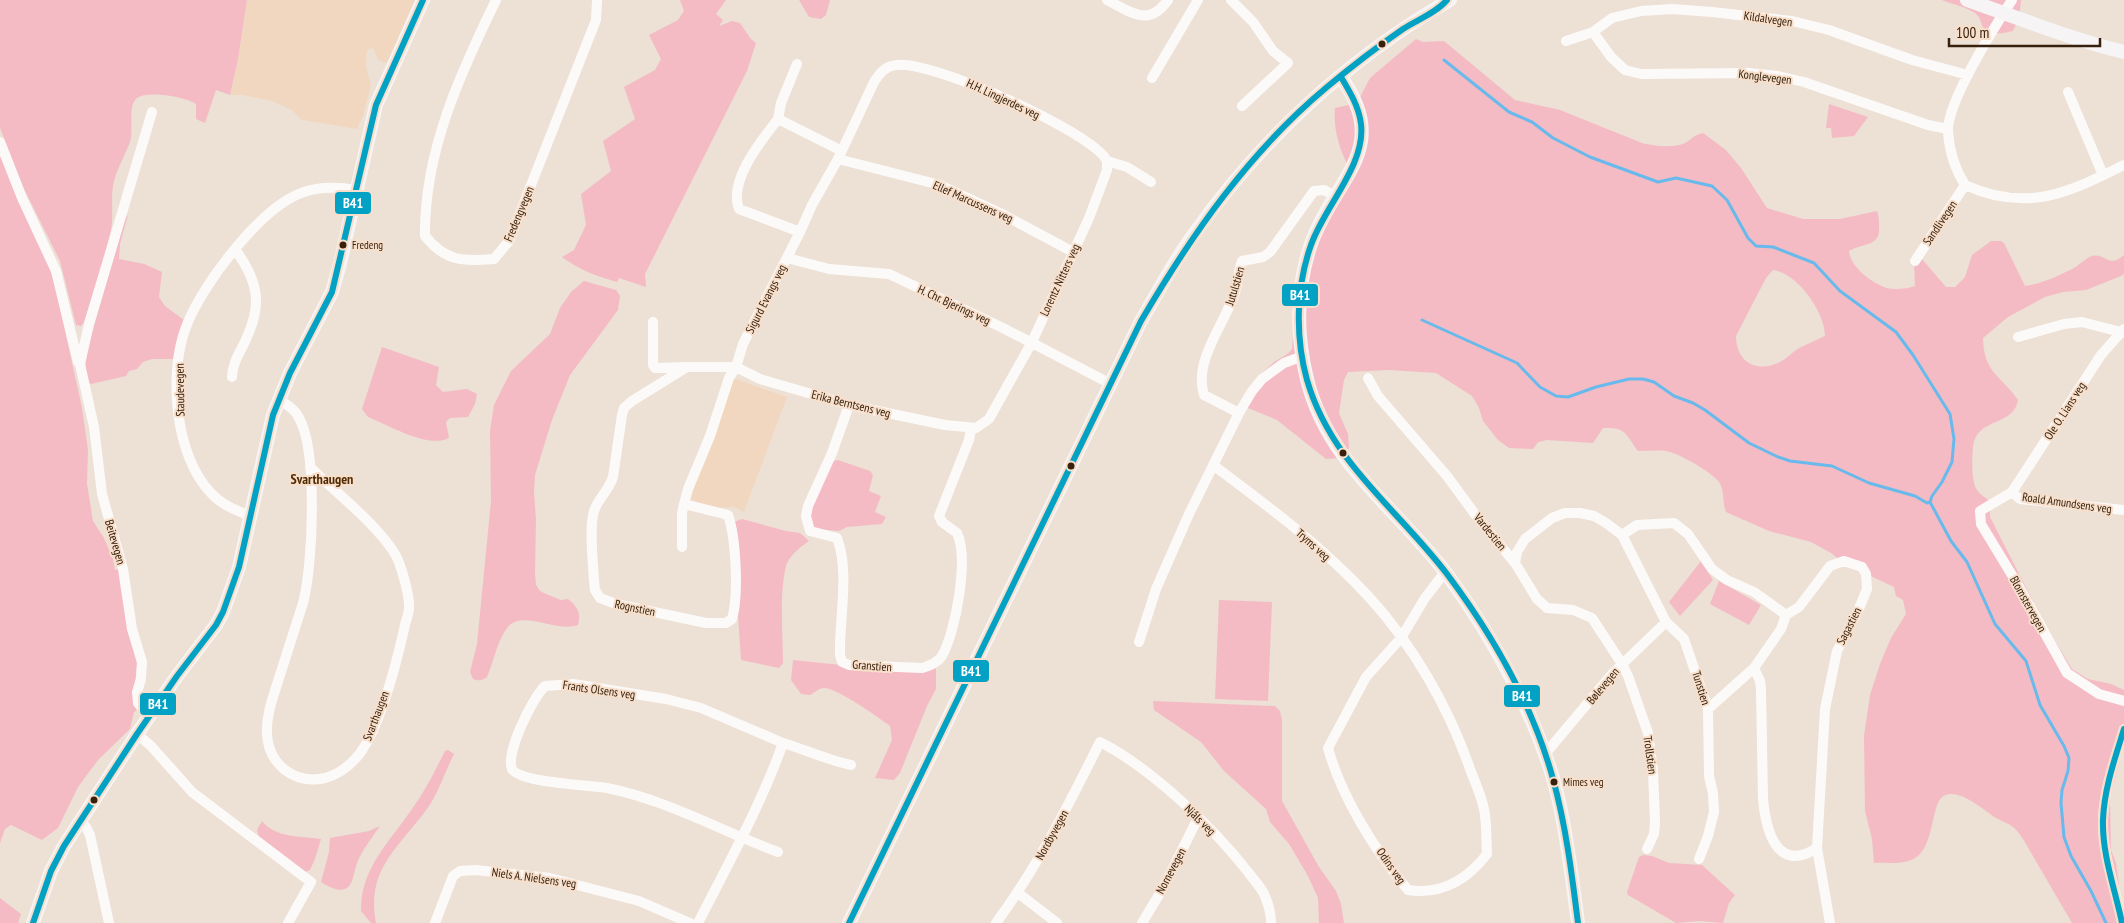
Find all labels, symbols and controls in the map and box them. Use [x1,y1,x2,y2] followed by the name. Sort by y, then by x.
[1743,8,1793,29] street label: Kildalvegen
[1949,15,2100,47] scale bar
[1956,23,1989,42] text: 100 m
[1377,39,1387,49] unlabelled marker
[1738,66,1793,87] street label: Konglevegen
[964,75,1042,122] street label: H.H. Lingjerdes veg
[931,177,1016,226] street label: Ellef Marcussens veg
[500,184,537,244] street label: Fredengvegen
[334,191,372,215] line badge: B41
[343,194,363,212] text: B41
[1919,197,1960,248] street label: Sandlivegen
[352,238,383,252] place label: Fredeng
[338,240,348,250] marker: Fredeng
[1036,241,1083,318] street label: Lorentz Nitters veg
[742,262,789,336] street label: Sigurd Evangs veg
[1221,265,1247,308] street label: Jutulstien
[916,281,993,328] street label: H. Chr. Bjerings veg
[1281,283,1319,307] line badge: B41
[1290,286,1310,304] text: B41
[172,363,187,417] street label: Staudevegen
[2040,379,2089,442] street label: Ole O. Lians veg
[810,386,892,421] street label: Erika Berntsens veg
[1338,448,1348,458] unlabelled marker
[1066,461,1076,471] unlabelled marker
[291,470,353,488] district label: Svarthaugen
[2021,489,2113,516] street label: Roald Amundsens veg
[1470,509,1510,553] street label: Vardestien
[102,518,129,566] street label: Beitevegen
[1293,525,1334,564] street label: Tryms veg
[2007,573,2050,634] street label: Blomstervegen
[613,596,657,619] street label: Rognstien
[1833,604,1864,647] street label: Sagastien
[852,657,892,674] street label: Granstien
[952,659,990,683] line badge: B41
[961,662,981,680] text: B41
[1583,664,1622,707] street label: Bølevegen
[1689,669,1714,707] street label: Tunstien
[562,677,636,702] street label: Frants Olsens veg
[1503,684,1541,708] line badge: B41
[1512,687,1532,705] text: B41
[359,689,392,743] street label: Svarthaugen
[139,692,177,716] line badge: B41
[148,695,168,713] text: B41
[1640,735,1661,775] street label: Trollstien
[1563,775,1604,789] place label: Mimes veg
[1549,777,1559,787] marker: Mimes veg
[89,795,99,805] unlabelled marker
[1182,801,1219,838] street label: Njåls veg
[1032,807,1071,862] street label: Nordbyvegen
[1152,845,1189,896] street label: Nornevegen
[1374,845,1409,887] street label: Odins veg
[491,864,577,891] street label: Niels A. Nielsens veg

